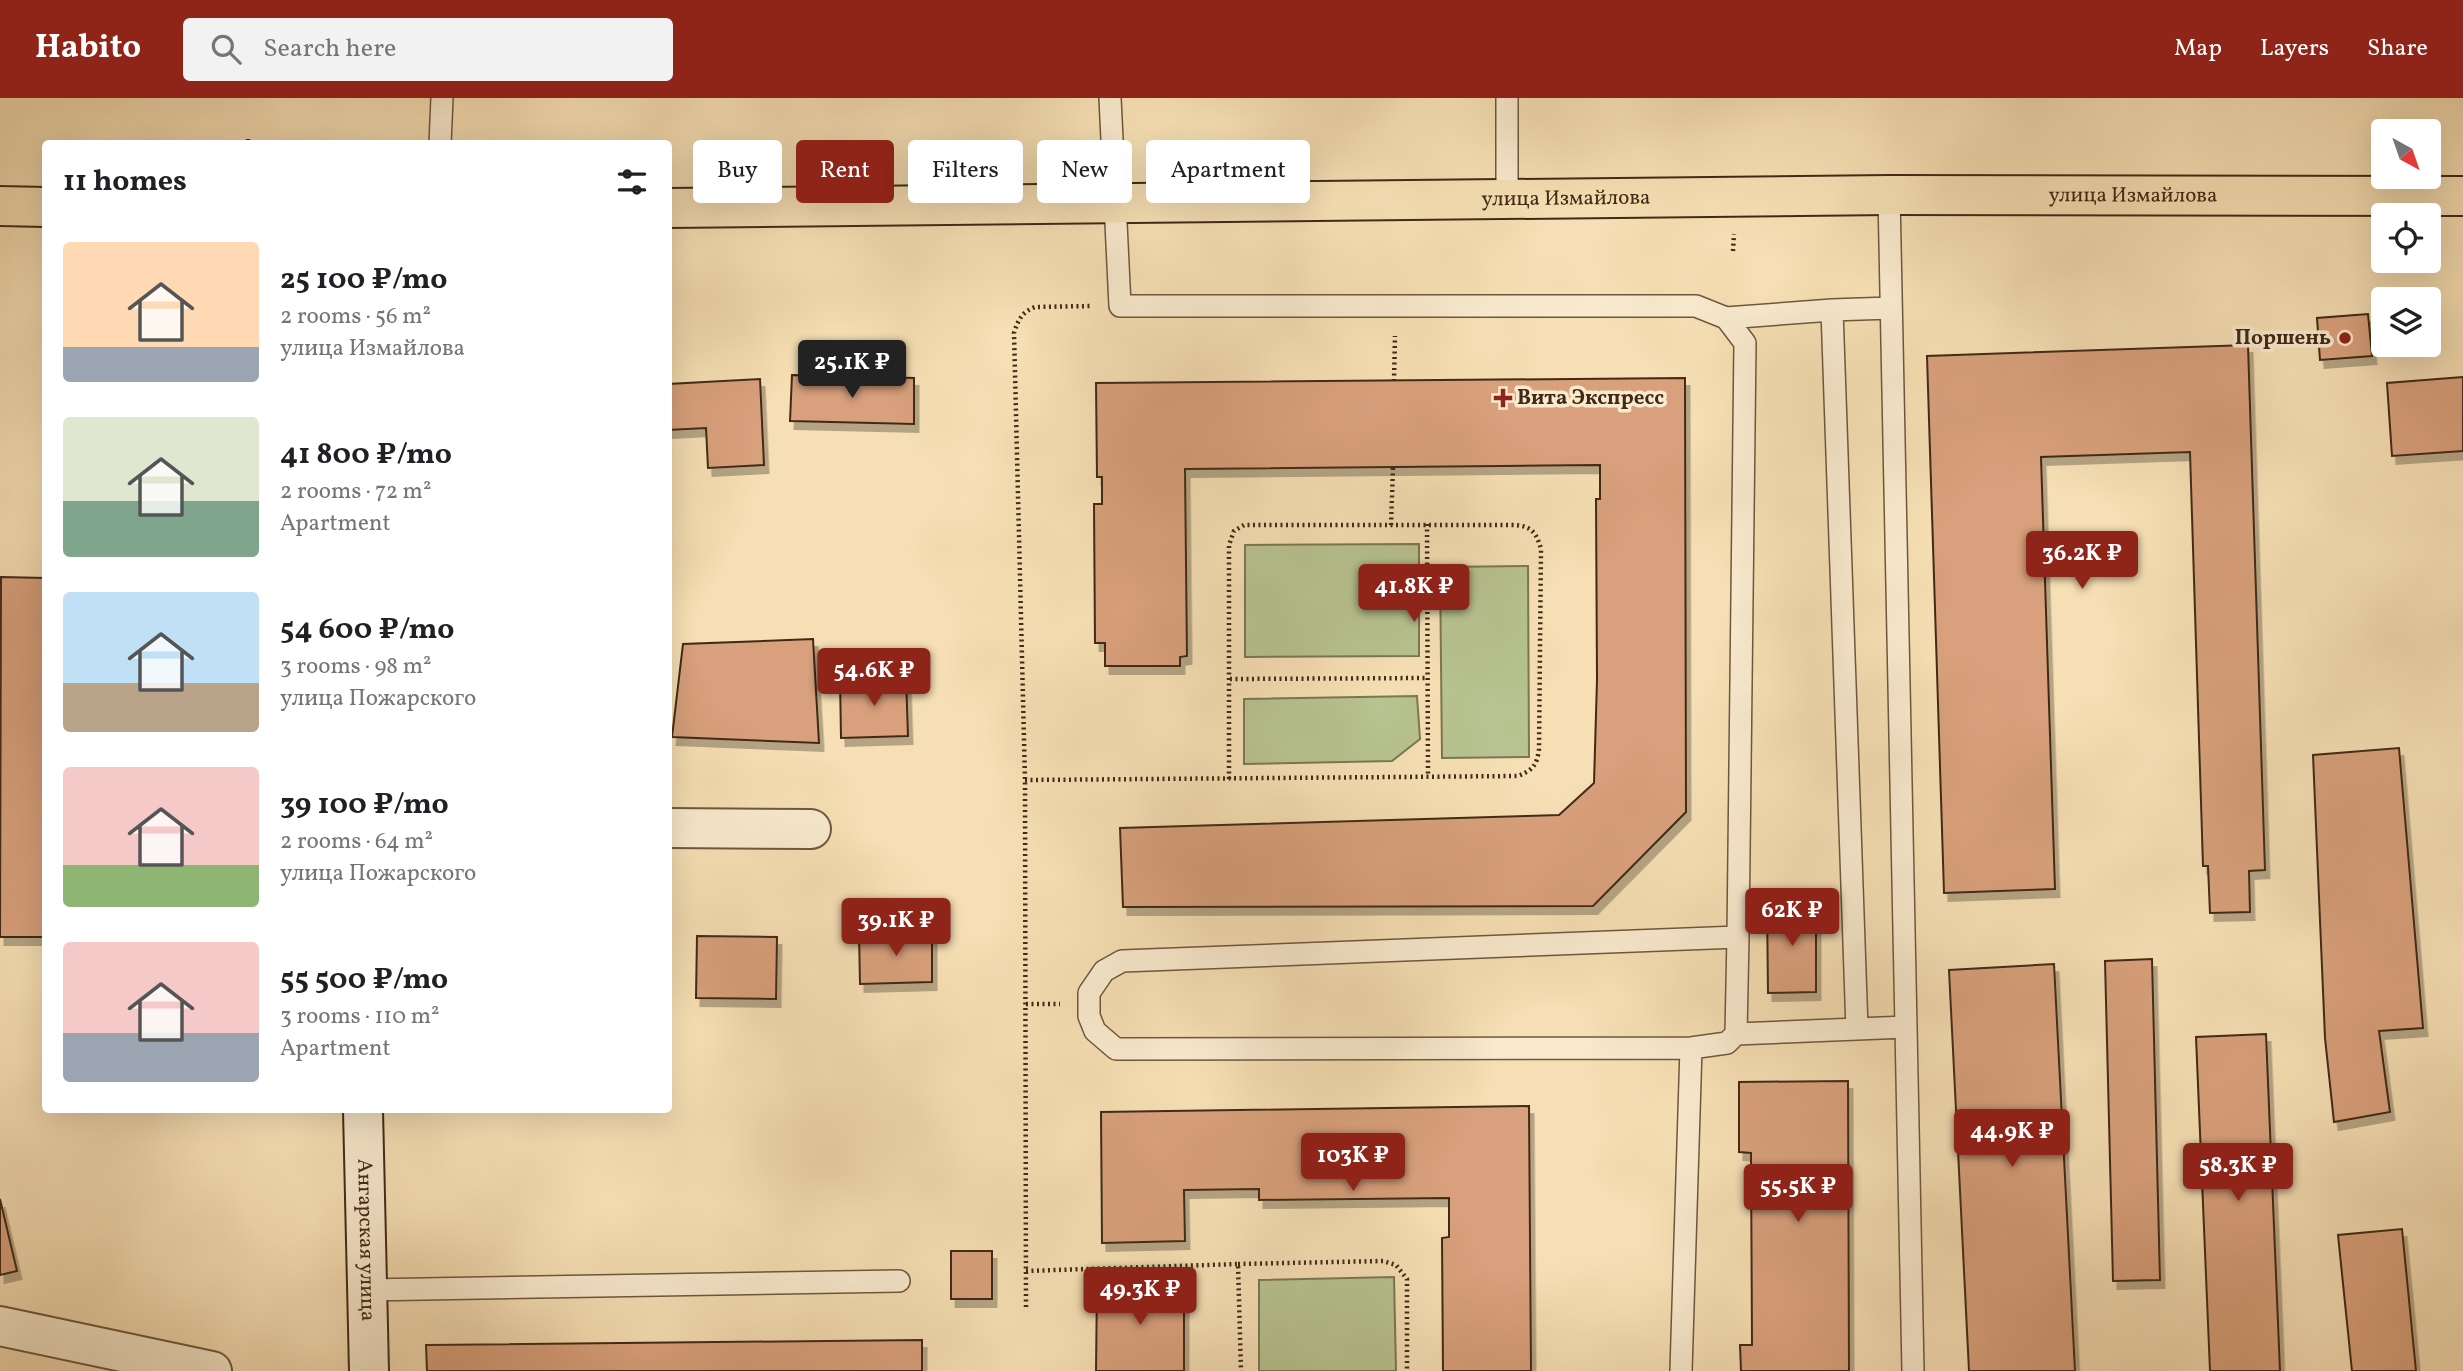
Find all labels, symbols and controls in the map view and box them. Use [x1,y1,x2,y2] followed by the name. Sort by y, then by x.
[183,18,673,81] search box
[35,26,141,72] text: Habito
[207,30,245,68] icon: search
[263,31,396,67] text: Search here
[2174,32,2222,66] text: Map
[2260,32,2329,66] text: Layers
[2367,32,2428,66] text: Share
[2371,119,2441,189] north arrow
[2371,119,2441,357] map controls
[693,140,782,203] chip: Buy
[796,140,894,203] chip: Rent
[908,140,1023,203] chip: Filters
[1037,140,1132,203] chip: New
[1146,140,1310,203] chip: Apartment
[63,161,187,203] text: 11 homes
[613,163,651,201] icon: filters
[2048,181,2217,210] street label: улица Измайлова
[1481,183,1651,214] street label: улица Измайлова
[2371,203,2441,273] button: locate
[280,259,447,301] text: 25 100 ₽/mo
[119,270,203,354] icon: home
[2371,287,2441,357] button: layers
[280,301,431,333] text: 2 rooms · 56 m²
[2235,324,2331,353] place label: Поршень
[2337,330,2353,346] marker: Поршень
[280,333,465,365] text: улица Измайлова
[787,341,917,400] pin: 25.1K ₽
[814,347,890,379] text: 25.1K ₽
[1517,384,1664,413] place label: Вита Экспресс
[1495,390,1511,406] marker: Вита Экспресс
[280,434,452,476] text: 41 800 ₽/mo
[119,445,203,529] icon: home
[280,476,431,508] text: 2 rooms · 72 m²
[280,508,391,540] text: Apartment
[2017,532,2147,591] pin: 36.2K ₽
[2042,538,2122,570] text: 36.2K ₽
[1349,564,1479,624] pin: 41.8K ₽
[1374,571,1454,603] text: 41.8K ₽
[280,609,454,651] text: 54 600 ₽/mo
[119,620,203,704] icon: home
[809,648,939,708] pin: 54.6K ₽
[280,651,432,683] text: 3 rooms · 98 m²
[833,655,915,687] text: 54.6K ₽
[280,683,476,715] text: улица Пожарского
[280,784,449,826] text: 39 100 ₽/mo
[119,795,203,879] icon: home
[280,826,433,858] text: 2 rooms · 64 m²
[280,858,476,890] text: улица Пожарского
[1743,888,1841,948] pin: 62K ₽
[1761,895,1823,927] text: 62K ₽
[831,898,961,958] pin: 39.1K ₽
[858,905,934,937] text: 39.1K ₽
[280,959,448,1001] text: 55 500 ₽/mo
[119,970,203,1054] icon: home
[280,1001,440,1033] text: 3 rooms · 110 m²
[280,1033,391,1065] text: Apartment
[1947,1110,2077,1169] pin: 44.9K ₽
[1970,1116,2054,1148] text: 44.9K ₽
[1296,1134,1410,1193] pin: 103K ₽
[1317,1140,1389,1172] text: 103K ₽
[2173,1144,2303,1203] pin: 58.3K ₽
[2199,1150,2277,1182] text: 58.3K ₽
[350,1158,382,1322] street label: Ангарская улица
[1733,1164,1863,1224] pin: 55.5K ₽
[1760,1171,1836,1203] text: 55.5K ₽
[1075,1268,1205,1327] pin: 49.3K ₽
[1100,1274,1180,1306] text: 49.3K ₽

